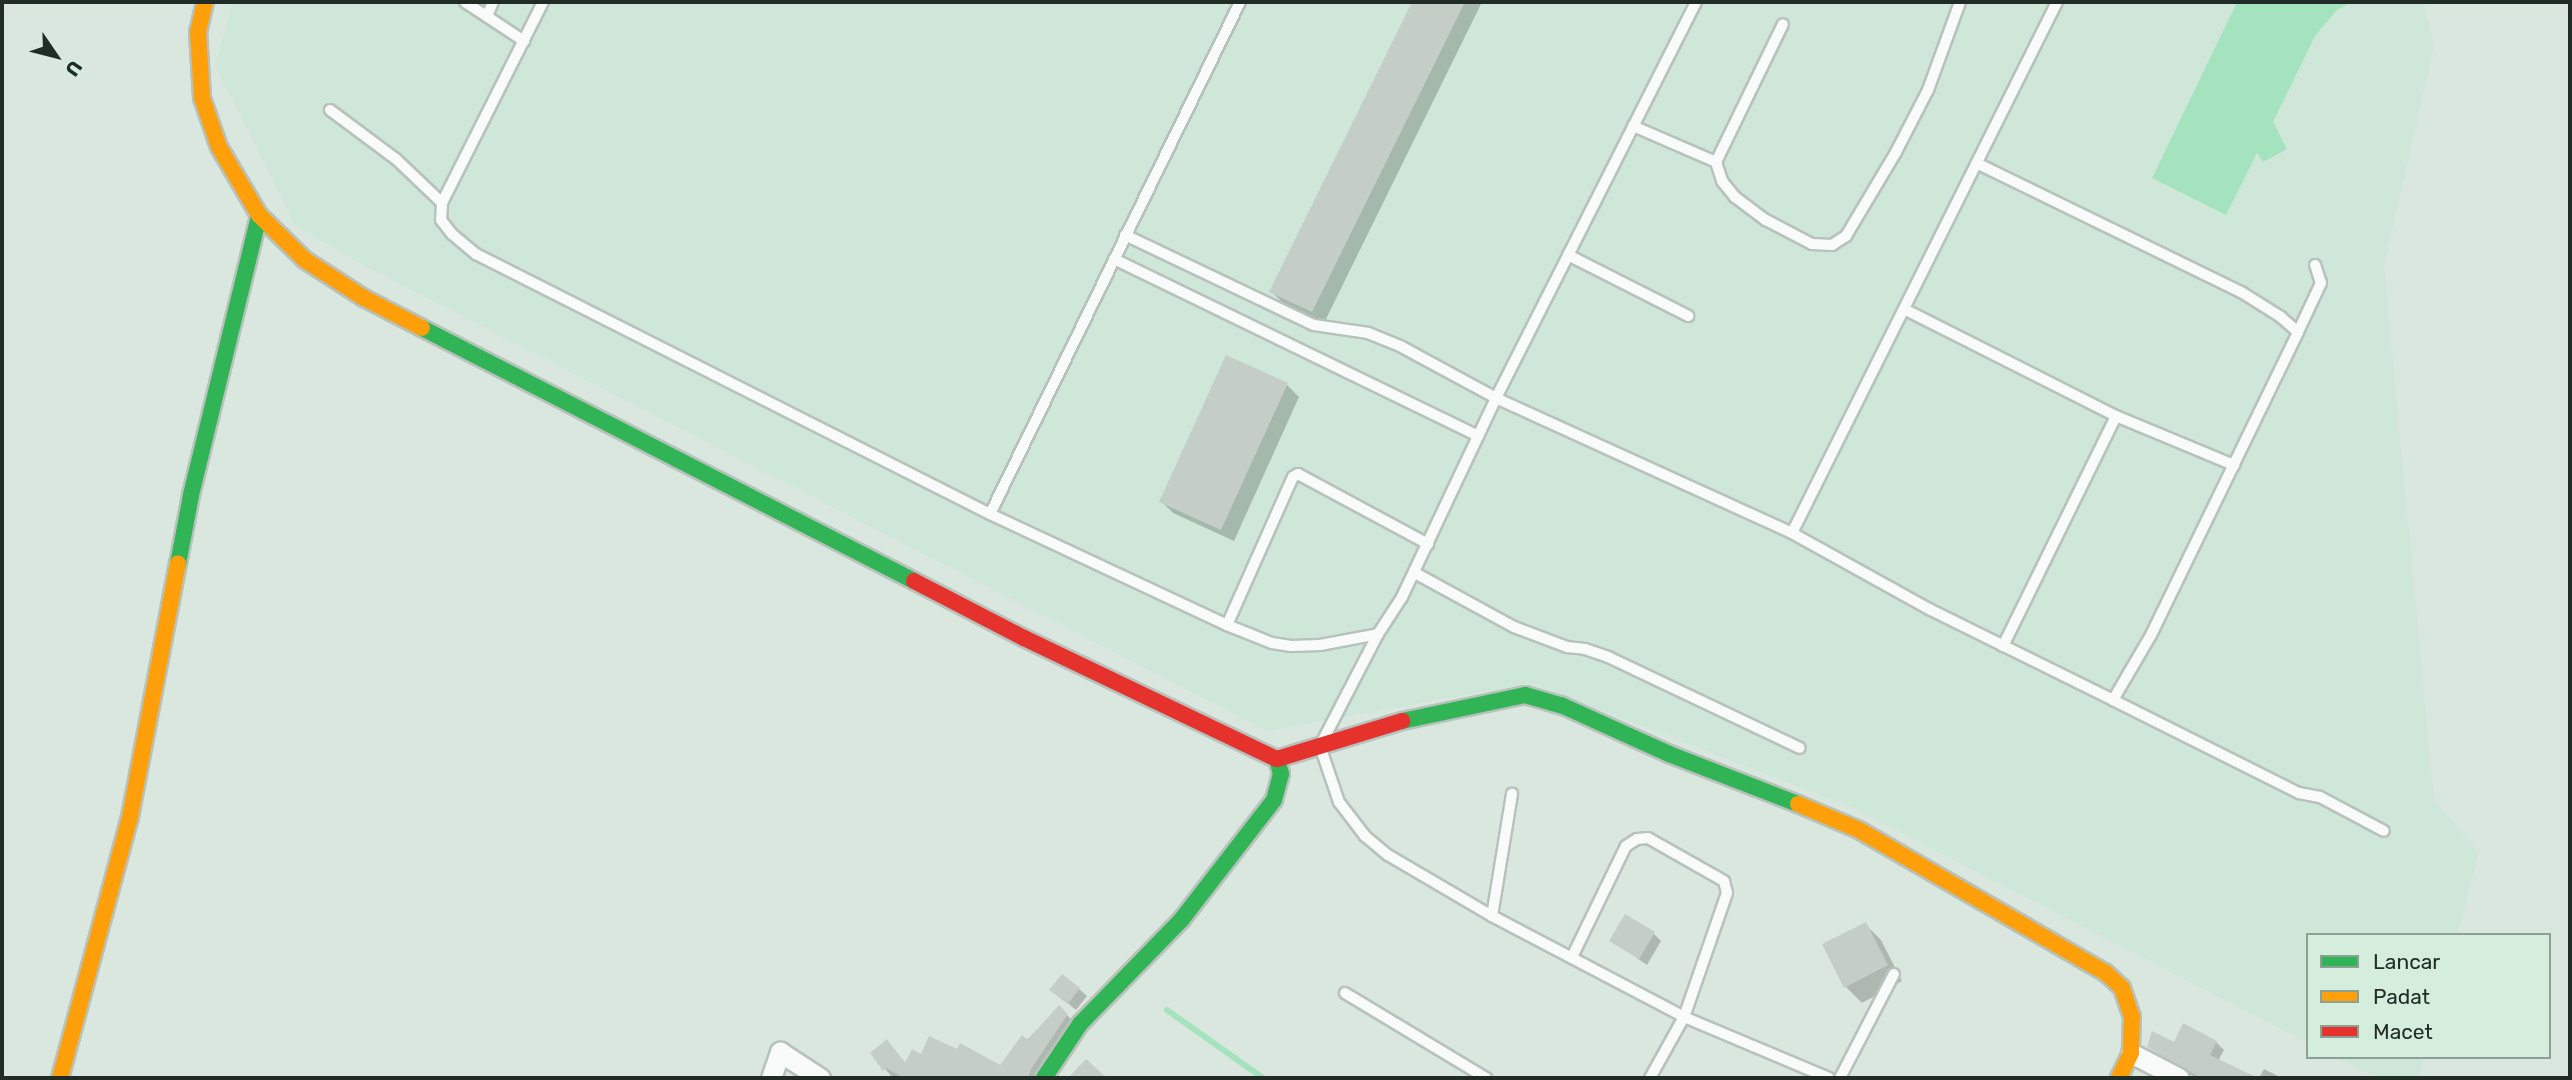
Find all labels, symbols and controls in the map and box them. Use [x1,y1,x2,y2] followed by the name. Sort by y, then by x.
[21,21,91,91] north arrow
[60,56,87,81] text: U
[2306,933,2551,1059] legend
[2373,949,2440,974] text: Lancar
[2373,984,2430,1009] text: Padat
[2373,1019,2433,1044] text: Macet

